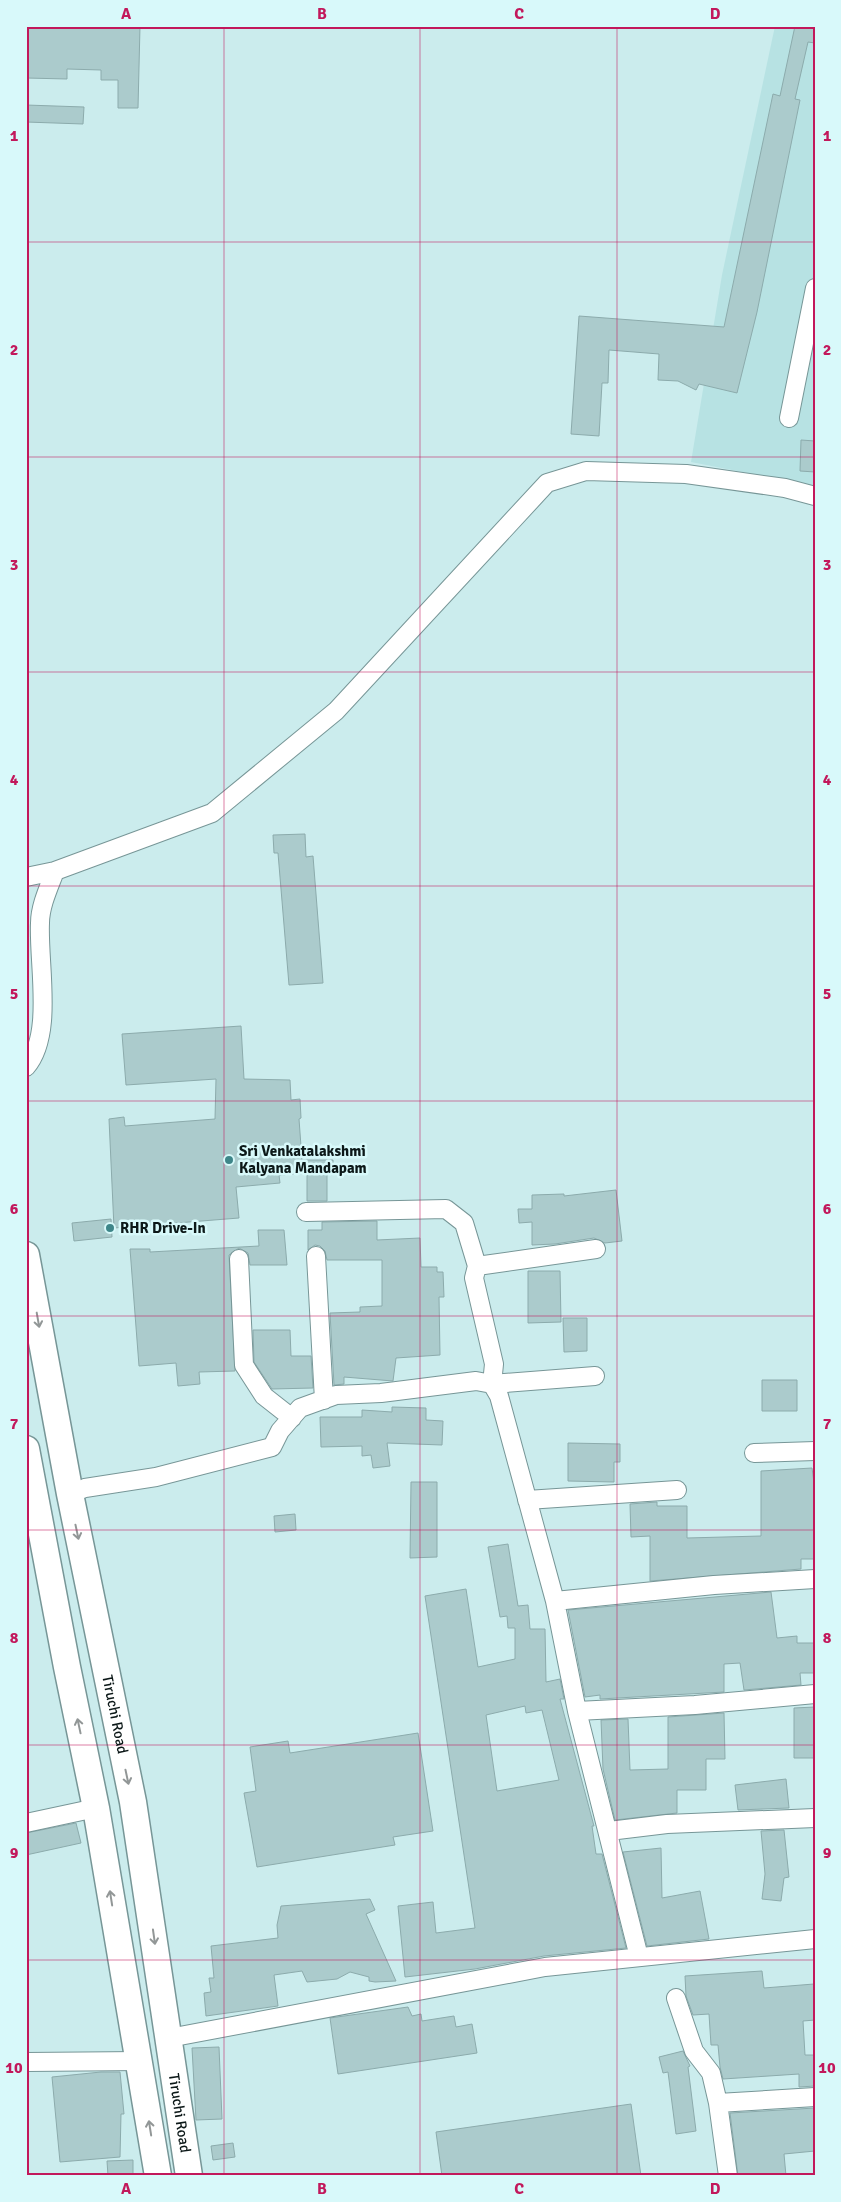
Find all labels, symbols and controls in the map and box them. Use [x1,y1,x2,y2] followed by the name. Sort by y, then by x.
[121,4,132,24] text: A
[317,4,327,24] text: B
[514,4,524,24] text: C
[710,4,721,24] text: D
[10,126,19,146] text: 1
[823,126,832,146] text: 1
[10,340,18,360] text: 2
[823,340,831,360] text: 2
[10,555,18,575] text: 3
[823,555,831,575] text: 3
[10,770,19,790] text: 4
[823,770,832,790] text: 4
[10,984,18,1004] text: 5
[823,984,831,1004] text: 5
[239,1142,367,1177] place label: Sri Venkatalakshmi Kalyana Mandapam
[223,1154,235,1166] marker: Sri Venkatalakshmi Kalyana Mandapam
[10,1199,19,1219] text: 6
[823,1199,832,1219] text: 6
[120,1219,206,1237] place label: RHR Drive-In
[104,1222,116,1234] marker: RHR Drive-In
[34,1312,44,1328] one-way arrow
[10,1414,19,1434] text: 7
[823,1414,832,1434] text: 7
[73,1523,83,1539] one-way arrow
[10,1628,19,1648] text: 8
[823,1628,832,1648] text: 8
[98,1673,132,1755] street label: Tiruchi Road
[74,1719,83,1735] one-way arrow
[123,1768,133,1784] one-way arrow
[10,1843,19,1863] text: 9
[823,1843,832,1863] text: 9
[105,1891,115,1907] one-way arrow
[149,1929,159,1945] one-way arrow
[5,2058,23,2078] text: 10
[818,2058,836,2078] text: 10
[165,2072,194,2154] street label: Tiruchi Road
[144,2120,154,2136] one-way arrow
[121,2179,132,2199] text: A
[317,2179,327,2199] text: B
[514,2179,524,2199] text: C
[710,2179,721,2199] text: D

